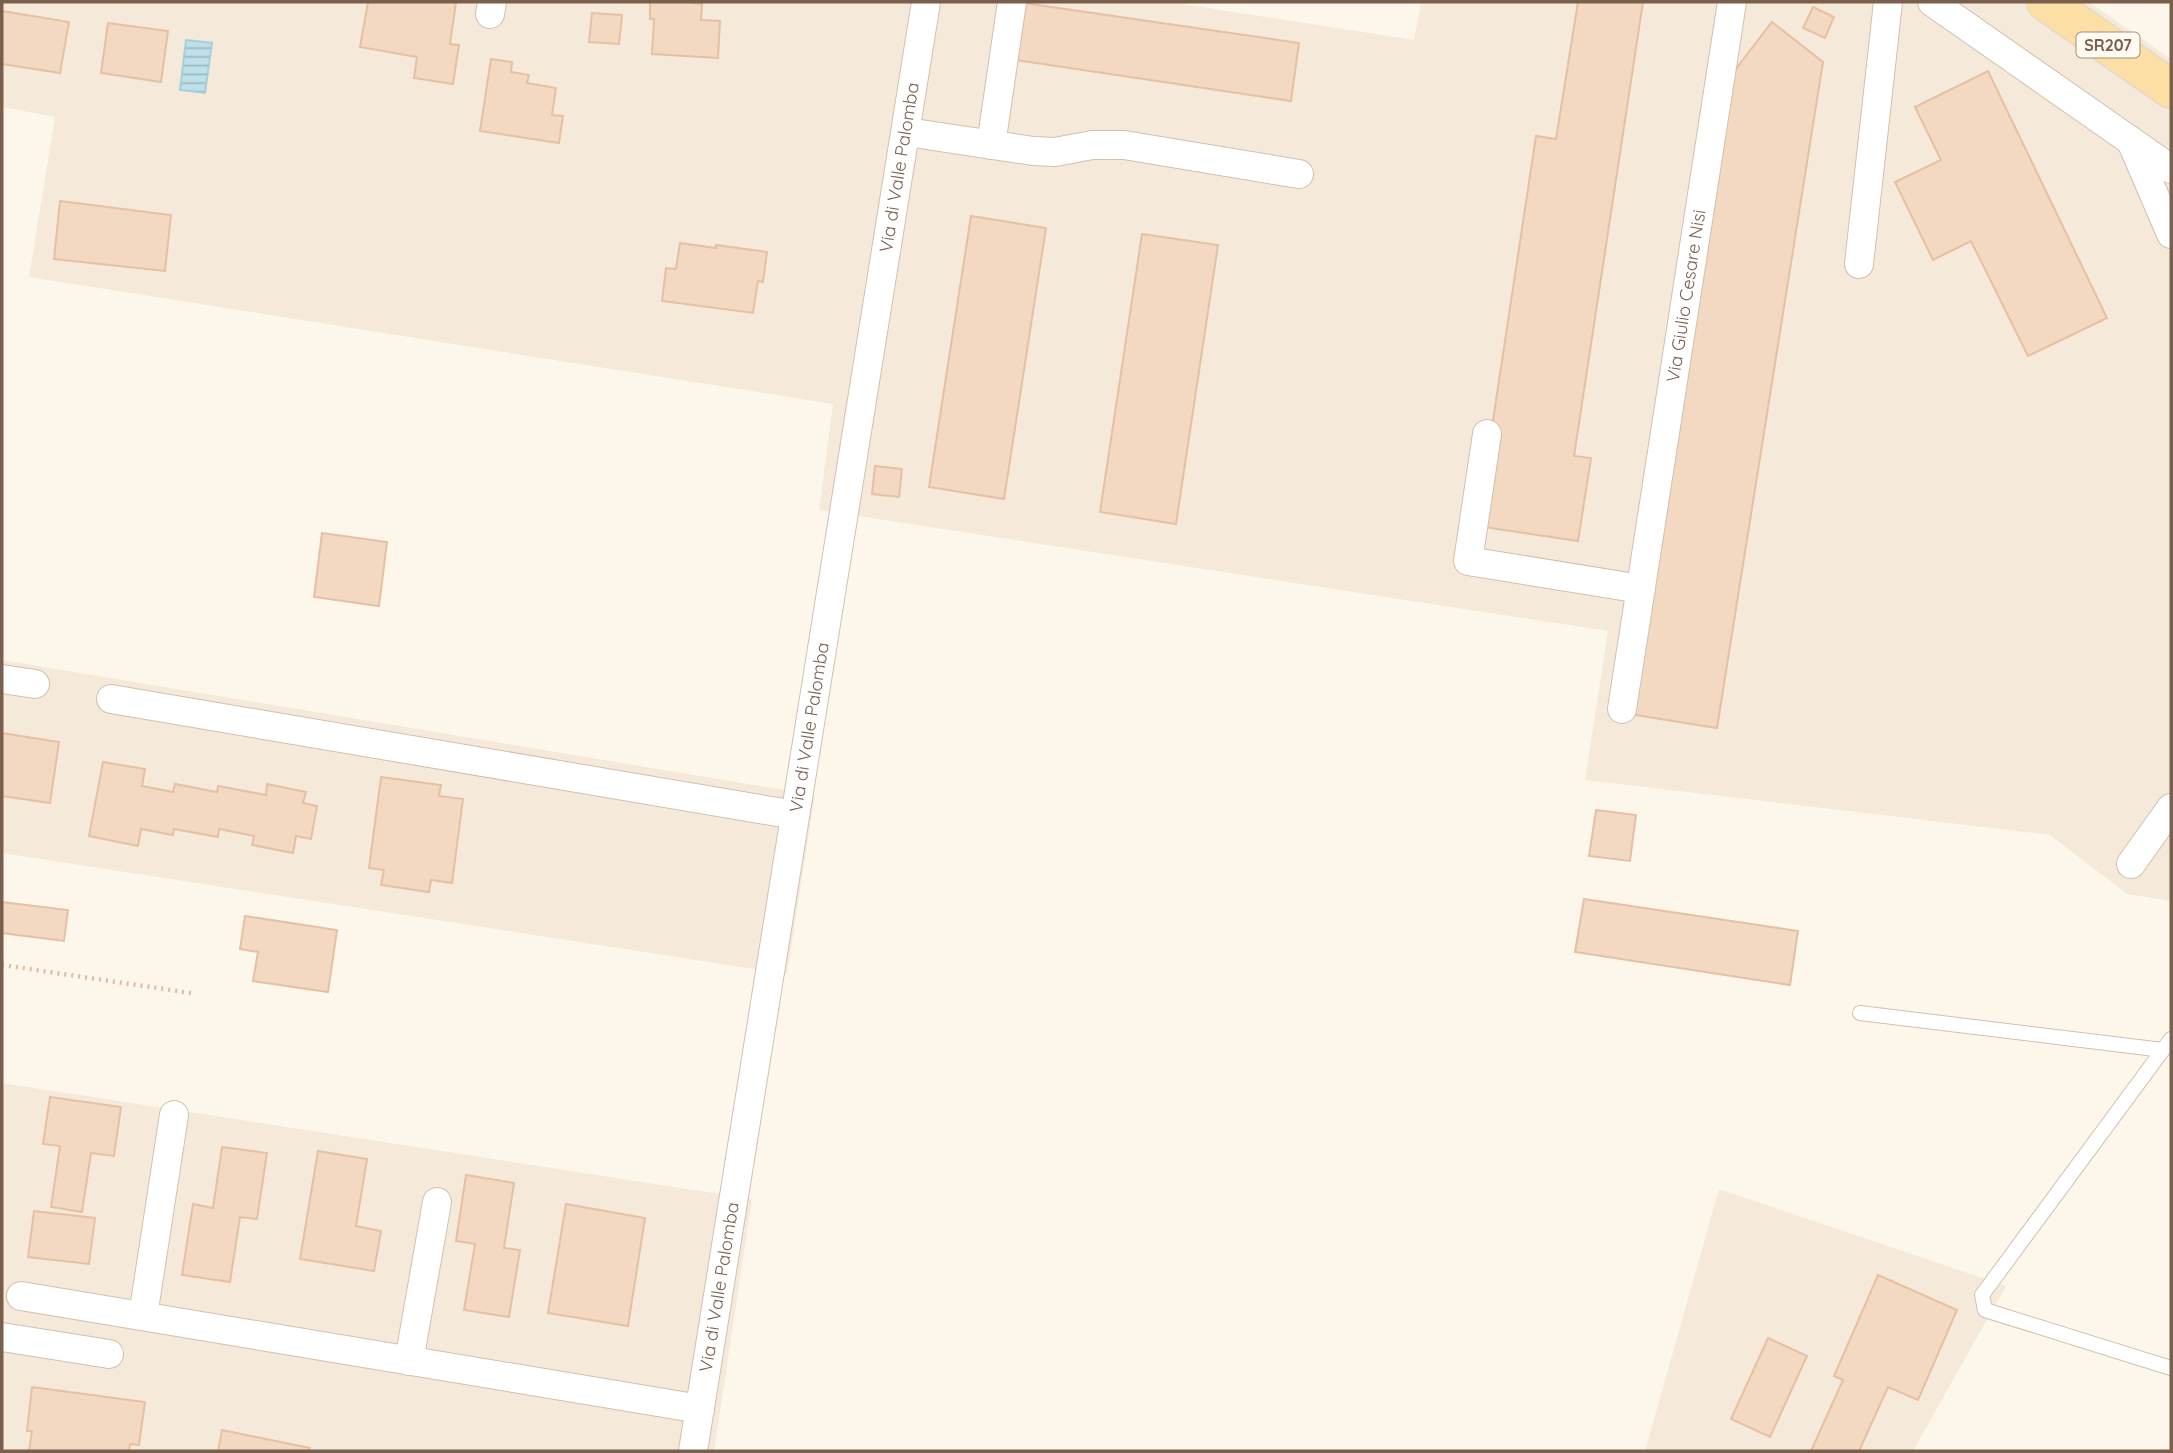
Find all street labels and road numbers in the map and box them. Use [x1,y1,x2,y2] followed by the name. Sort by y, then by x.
[2076,32,2140,58] road number: SR207
[874,81,924,254] street label: Via di Valle Palomba
[1661,208,1711,384] street label: Via Giulio Cesare Nisi
[784,641,834,814] street label: Via di Valle Palomba
[694,1200,744,1374] street label: Via di Valle Palomba

